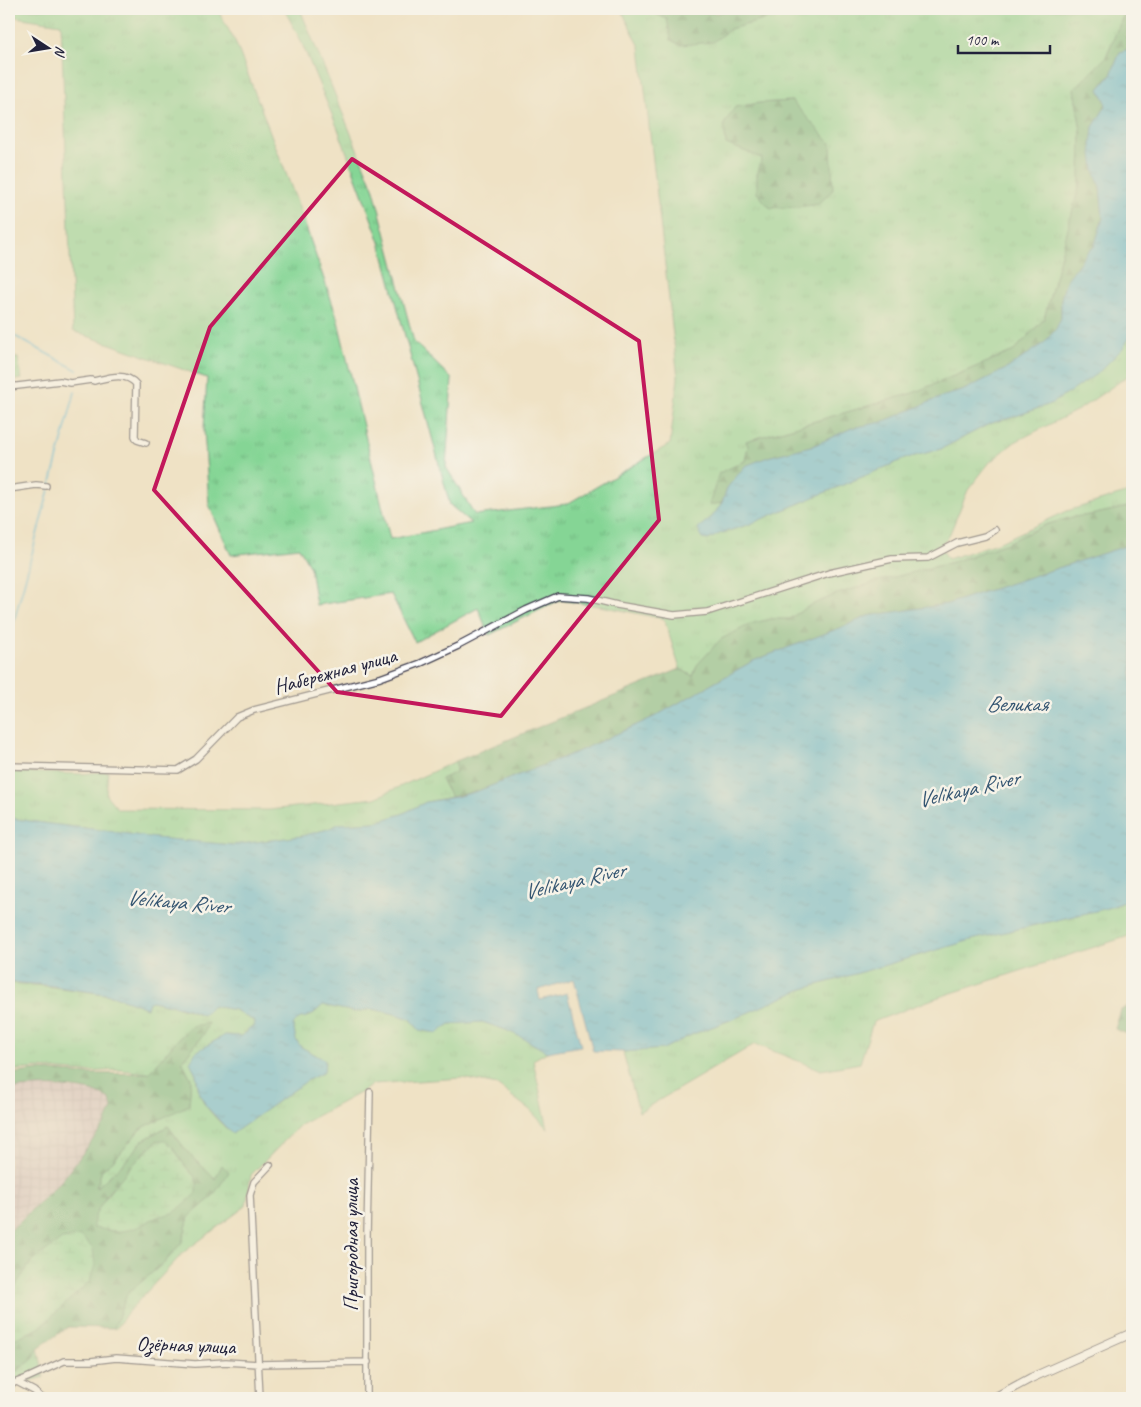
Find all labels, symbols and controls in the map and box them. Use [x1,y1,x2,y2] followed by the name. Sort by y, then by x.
[22,22,72,72] north arrow
[958,22,1051,54] scale bar
[966,31,1000,50] text: 100 m
[51,45,69,59] text: N
[271,642,401,700] street label: Набережная улица
[987,690,1050,718] water label: Великая
[915,763,1025,814] water label: Velikaya River
[521,855,631,906] water label: Velikaya River
[125,884,234,921] water label: Velikaya River
[338,1177,364,1311] street label: Пригородная улица
[136,1330,237,1361] street label: Озёрная улица

